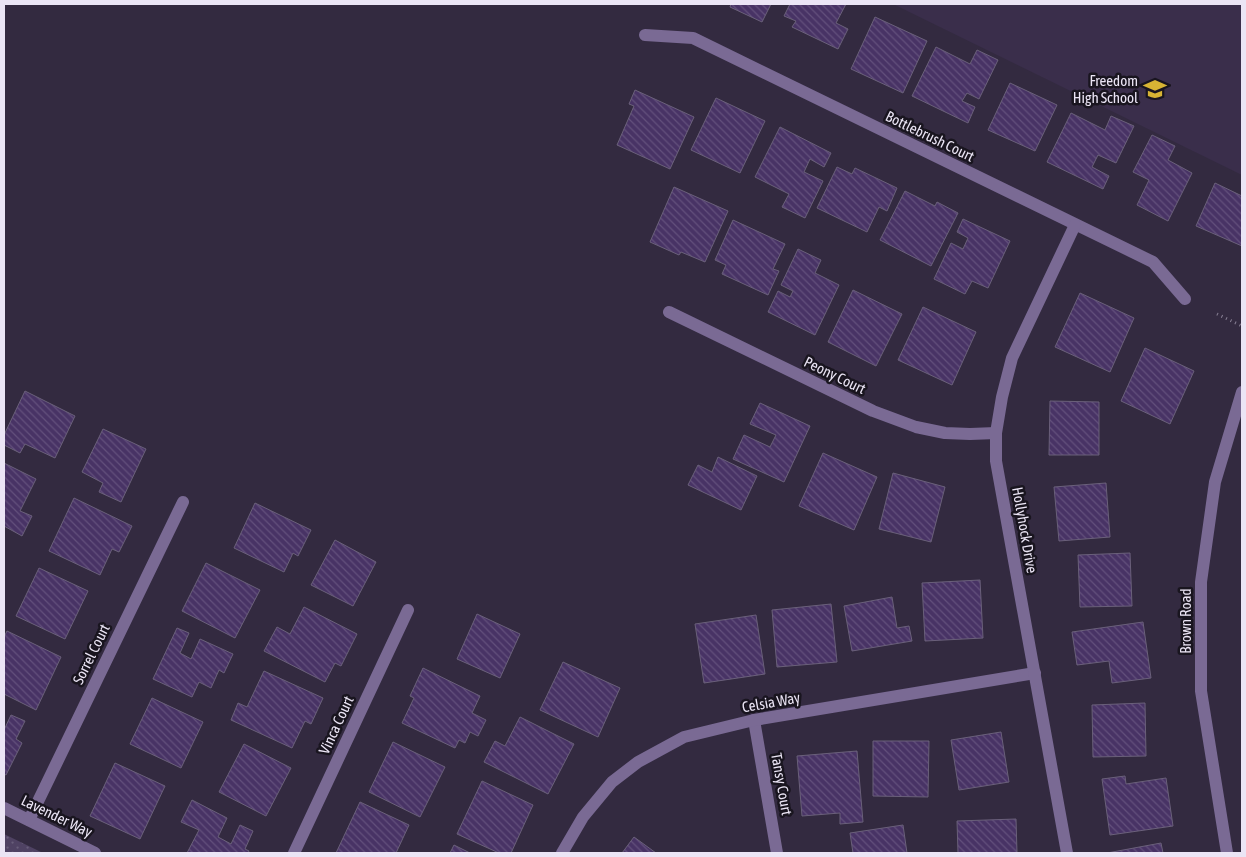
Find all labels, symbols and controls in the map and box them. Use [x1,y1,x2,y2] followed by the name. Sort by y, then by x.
[1073,72,1138,106] place label: Freedom High School
[1142,76,1168,102] school or university icon: Freedom High School
[883,107,977,165] street label: Bottlebrush Court
[802,353,868,397] street label: Peony Court
[1009,485,1041,575] street label: Hollyhock Drive
[1177,588,1194,654] street label: Brown Road
[69,621,113,687] street label: Sorrel Court
[741,689,801,715] street label: Celsia Way
[315,693,357,757] street label: Vinca Court
[768,752,796,816] street label: Tansy Court
[19,792,95,840] street label: Lavender Way

